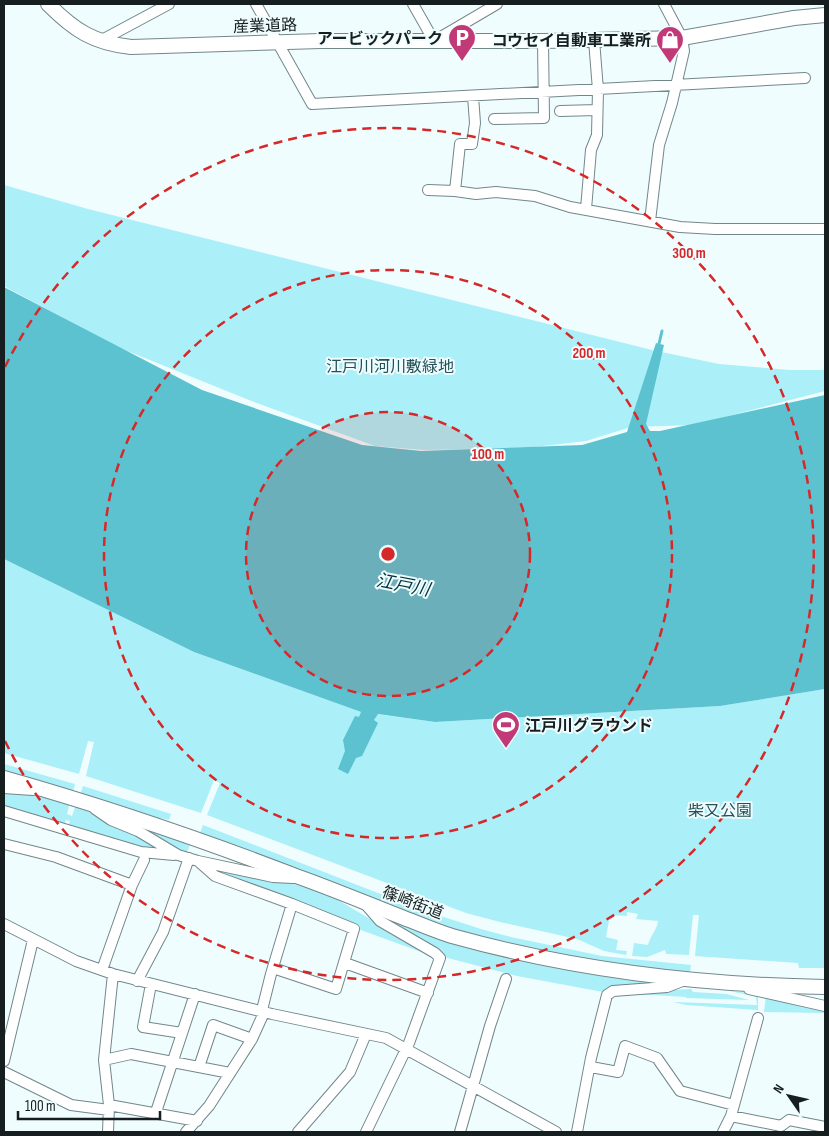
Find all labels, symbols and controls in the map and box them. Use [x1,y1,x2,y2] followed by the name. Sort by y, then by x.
[233,16,297,37] street label: 産業道路
[447,23,477,62] parking icon: アービックパーク
[655,25,685,64] shop icon: コウセイ自動車工業所
[317,30,443,49] place label: アービックパーク
[492,32,651,51] place label: コウセイ自動車工業所
[672,244,706,263] text: 300 m
[572,344,606,363] text: 200 m
[326,358,454,377] park label: 江戸川河川敷緑地
[472,445,504,464] text: 100 m
[379,545,397,563] centre of rings
[374,570,433,601] water label: 江戸川
[491,710,521,749] sports icon: 江戸川グラウンド
[525,716,653,736] place label: 江戸川グラウンド
[688,802,752,821] park label: 柴又公園
[379,883,446,924] street label: 篠崎街道
[764,1071,814,1121] north arrow
[769,1081,788,1097] text: N
[18,1088,160,1120] scale bar
[25,1097,56,1116] text: 100 m

